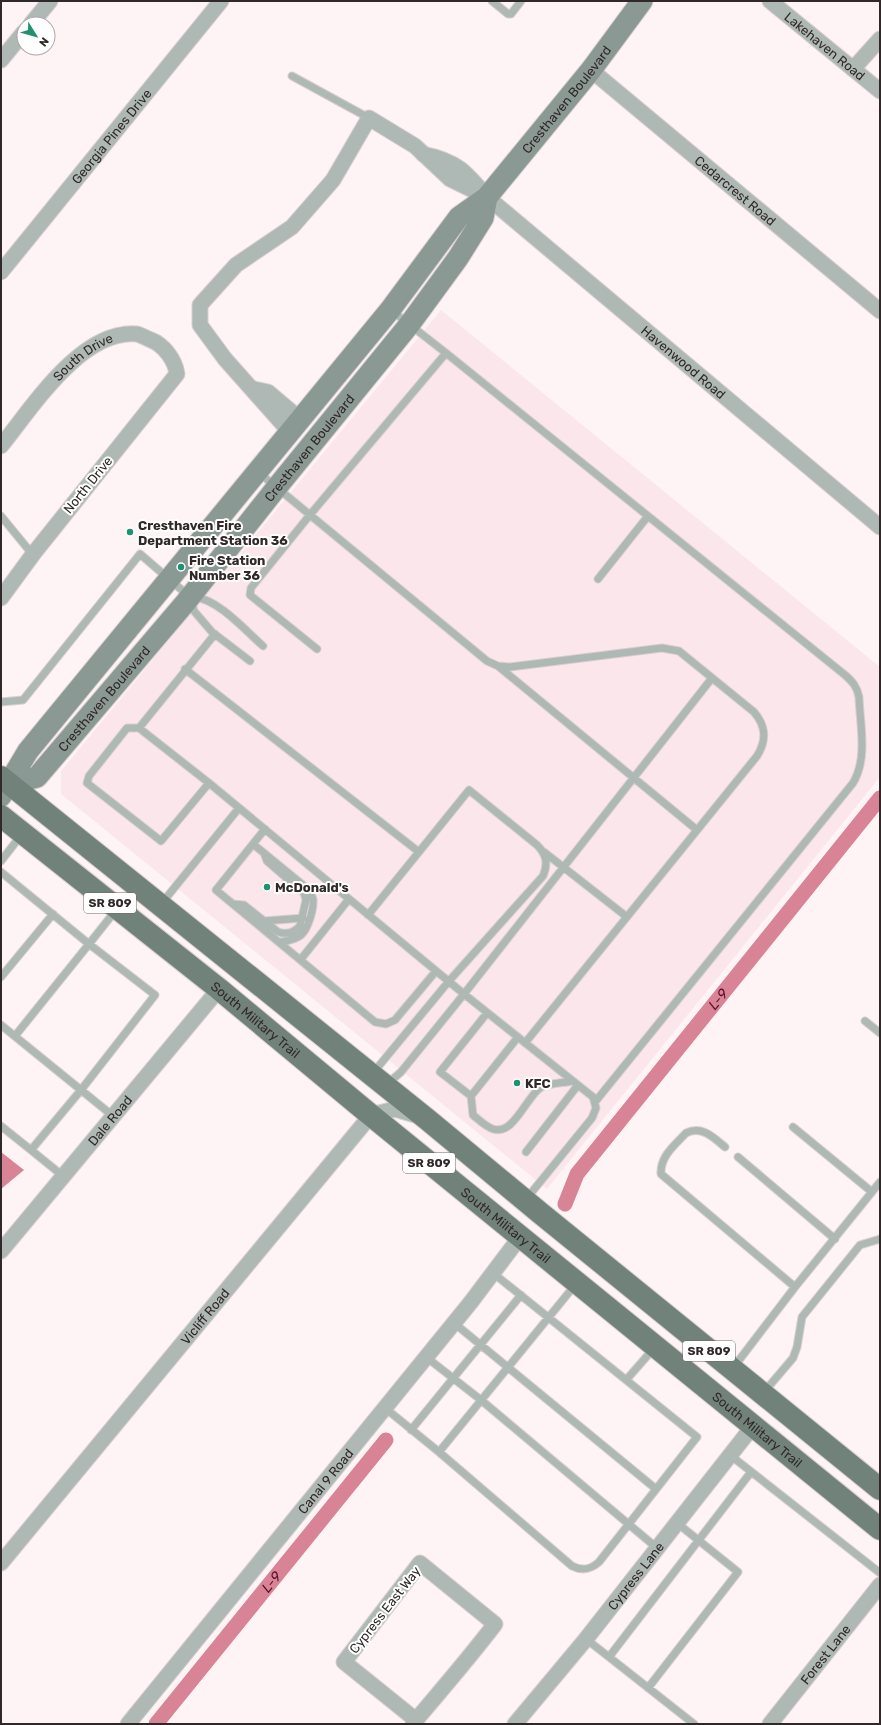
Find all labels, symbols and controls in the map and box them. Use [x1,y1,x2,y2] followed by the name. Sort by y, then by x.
[782,9,868,83] street label: Lakehaven Road
[16,16,56,56] north arrow
[36,35,51,49] text: N
[519,43,614,156] street label: Cresthaven Boulevard
[68,86,154,186] street label: Georgia Pines Drive
[692,152,779,228] street label: Cedarcrest Road
[638,322,729,402] street label: Havenwood Road
[50,330,115,384] street label: South Drive
[261,391,357,504] street label: Cresthaven Boulevard
[60,454,116,516] street label: North Drive
[138,518,288,548] place label: Cresthaven Fire Department Station 36
[125,527,135,537] marker: Cresthaven Fire Department Station 36
[189,553,265,583] place label: Fire Station Number 36
[176,562,186,572] marker: Fire Station Number 36
[55,643,153,754] street label: Cresthaven Boulevard
[275,880,349,895] place label: McDonald's
[262,882,272,892] marker: McDonald's
[84,893,136,913] road number: SR 809
[208,978,303,1061] street label: South Military Trail
[705,985,732,1013] water label: L-9
[525,1076,551,1091] place label: KFC
[512,1078,522,1088] marker: KFC
[85,1092,135,1148] street label: Dale Road
[403,1153,455,1173] road number: SR 809
[458,1184,554,1266] street label: South Military Trail
[177,1285,232,1347] street label: Vicliff Road
[683,1341,735,1361] road number: SR 809
[710,1389,805,1470] street label: South Military Trail
[295,1446,356,1517] street label: Canal 9 Road
[604,1539,667,1613] street label: Cypress Lane
[346,1564,424,1656] street label: Cypress East Way
[258,1567,285,1596] water label: L-9
[797,1621,853,1687] street label: Forest Lane

